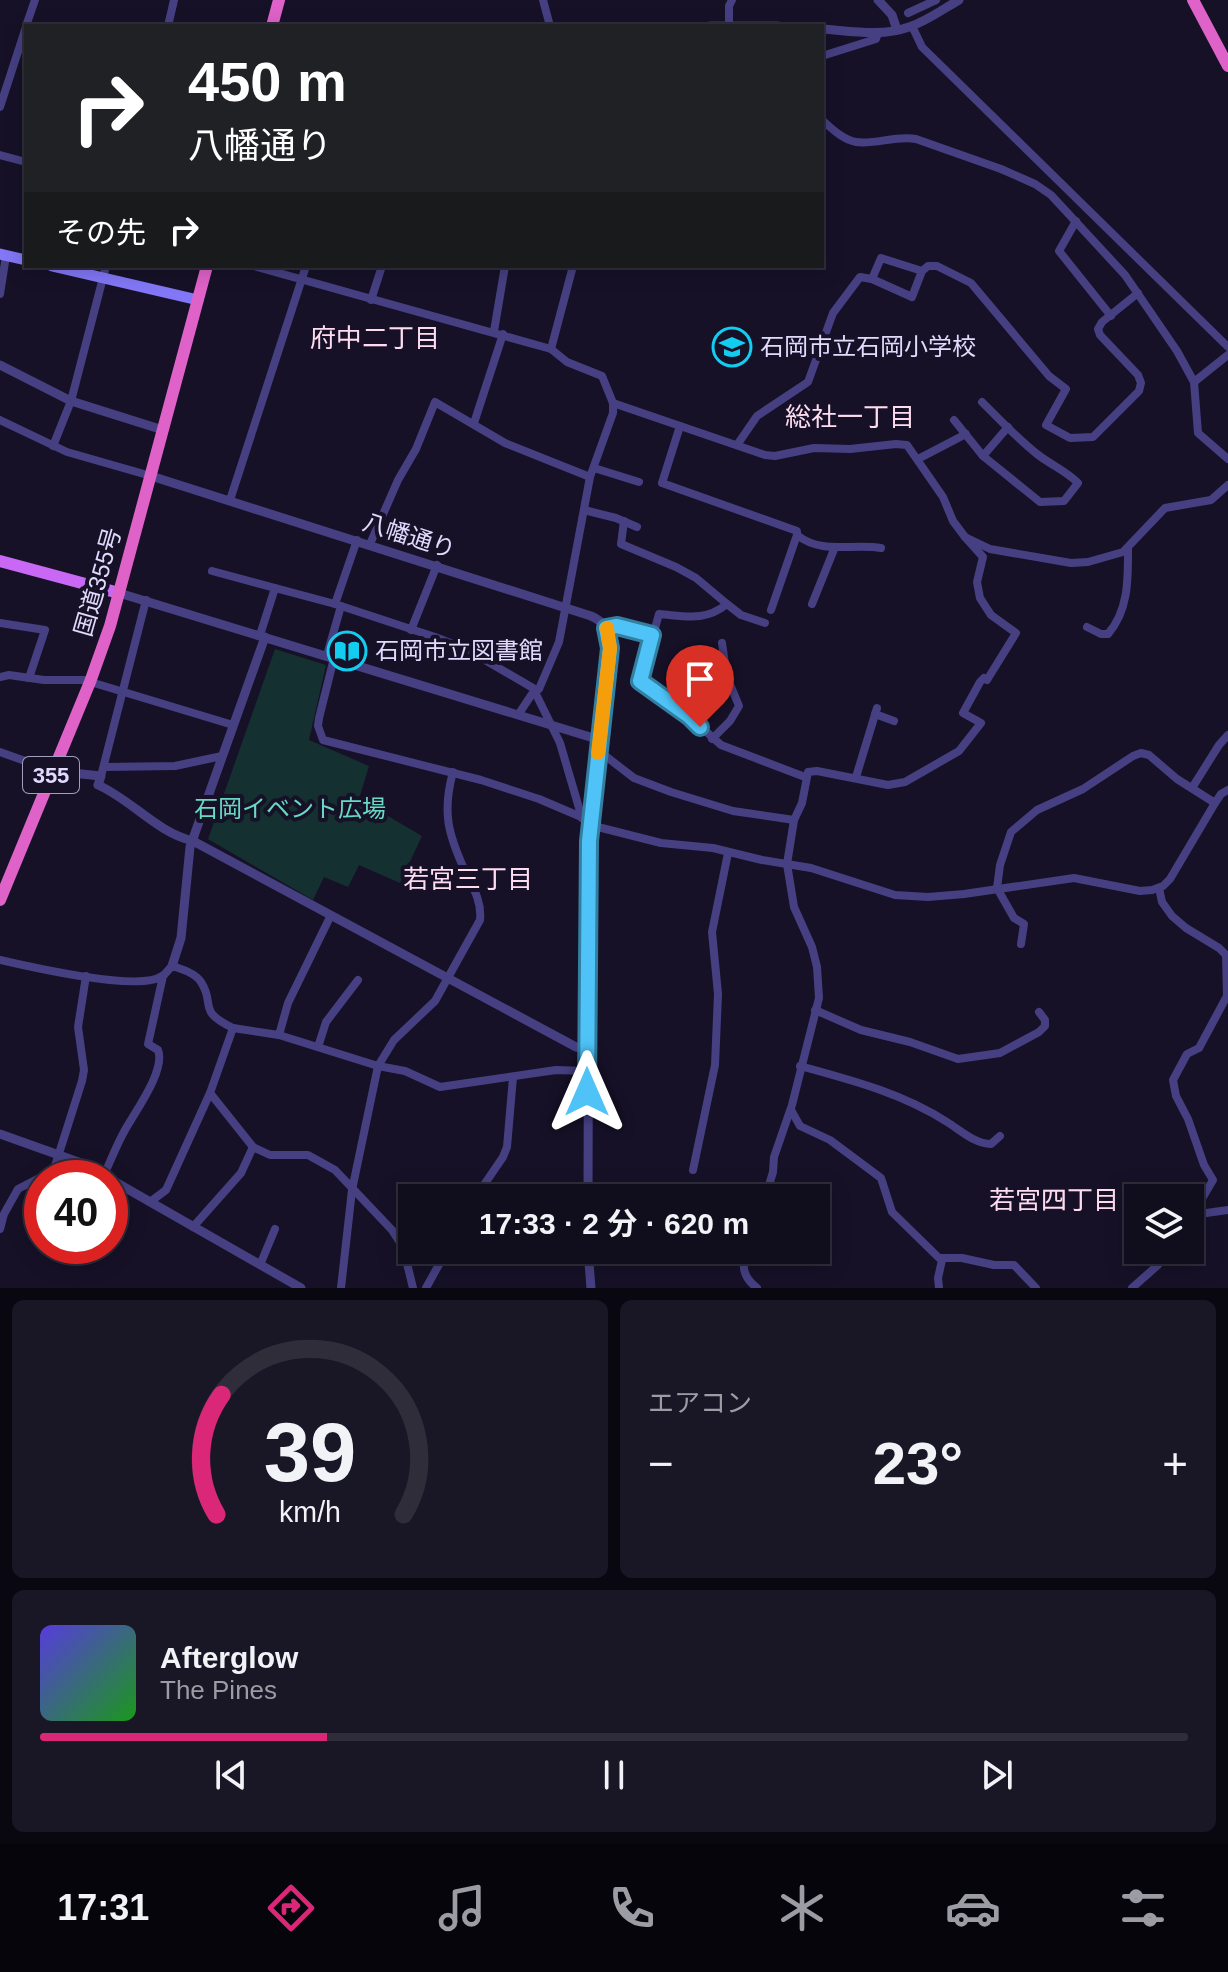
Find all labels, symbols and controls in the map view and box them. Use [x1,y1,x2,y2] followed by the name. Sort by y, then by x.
[188,50,347,113] text: 450 m
[56,56,160,160] icon: right
[188,125,332,166] text: 八幡通り
[162,208,206,252] icon: right
[56,216,146,249] text: その先
[310,323,440,353] district label: 府中二丁目
[711,326,753,368] school or university icon: 石岡市立石岡小学校
[760,333,976,360] place label: 石岡市立石岡小学校
[785,402,915,432] district label: 総社一丁目
[359,508,459,563] street label: 八幡通り
[69,524,126,639] street label: 国道355号
[326,630,368,672] library icon: 石岡市立図書館
[375,637,543,664] place label: 石岡市立図書館
[666,645,734,727] pin
[678,657,722,701] icon: arrive
[23,757,79,793] road number: 355
[194,795,386,822] park label: 石岡イベント広場
[403,864,533,894] district label: 若宮三丁目
[545,1050,629,1134] position arrow
[24,1160,128,1264] speed limit sign: 40
[1124,1184,1204,1264] map controls
[1124,1184,1204,1264] button: layers
[989,1185,1119,1215] district label: 若宮四丁目
[479,1207,749,1240] text: 17:33 · 2 分 · 620 m
[648,1388,752,1418] text: エアコン
[264,1406,356,1499] text: 39
[873,1430,963,1497] text: 23°
[648,1439,674,1488] text: −
[1162,1439,1188,1488] text: +
[279,1496,341,1528] text: km/h
[160,1641,298,1674] text: Afterglow
[160,1675,277,1705] text: The Pines
[209,1753,253,1797] icon: previous
[592,1753,636,1797] icon: pause
[975,1753,1019,1797] icon: next
[263,1880,319,1936] icon: directions
[434,1880,490,1936] icon: music
[604,1880,660,1936] icon: phone
[774,1880,830,1936] icon: climate
[945,1880,1001,1936] icon: car
[1115,1880,1171,1936] icon: filters
[57,1887,149,1928] text: 17:31

